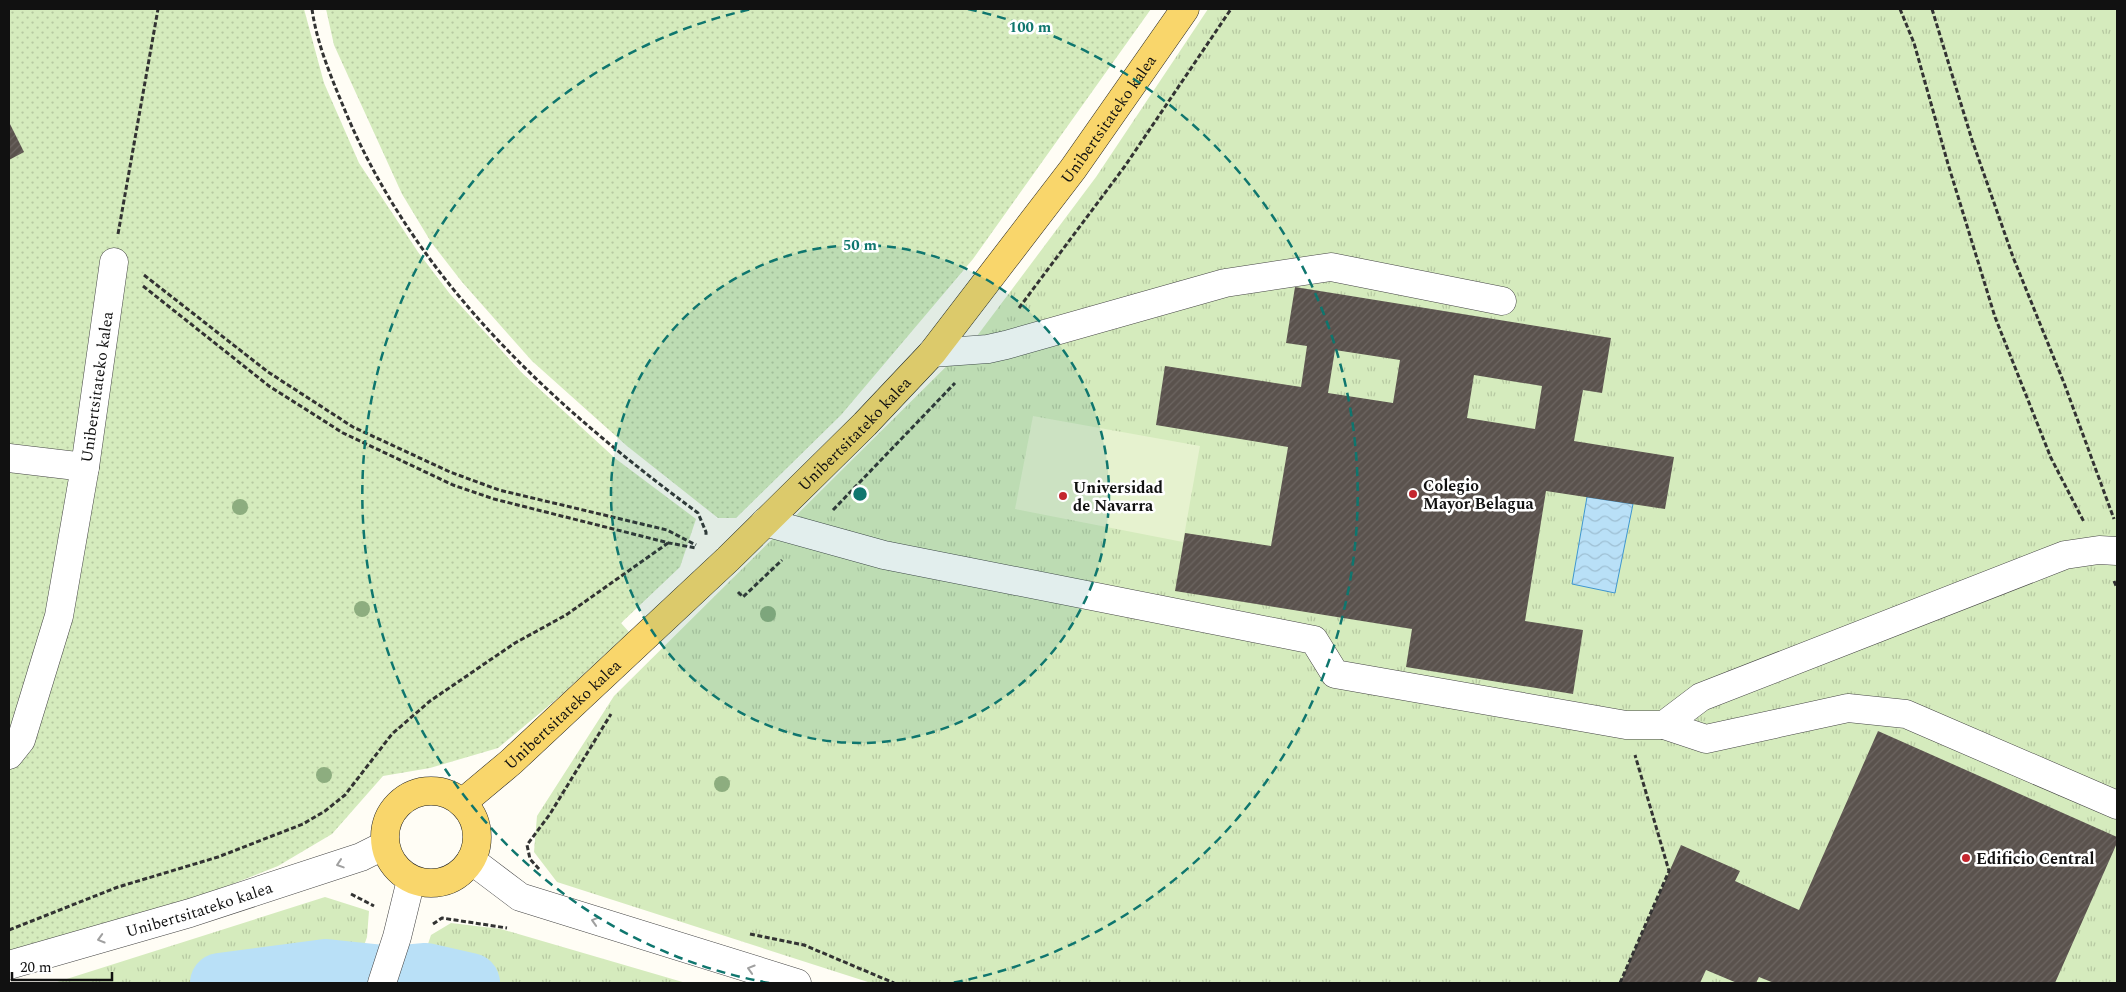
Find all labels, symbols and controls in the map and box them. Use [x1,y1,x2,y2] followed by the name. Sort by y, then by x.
[1009,16,1052,39] text: 100 m
[1055,50,1163,189] street label: Unibertsitateko kalea
[843,234,878,257] text: 50 m
[75,310,120,464] street label: Unibertsitateko kalea
[793,371,917,497] street label: Unibertsitateko kalea
[1423,474,1534,516] place label: Colegio Mayor Belagua
[1073,476,1163,518] place label: Universidad de Navarra
[851,485,869,503] centre of rings
[1407,488,1419,500] marker: Colegio Mayor Belagua
[1057,490,1069,502] marker: Universidad de Navarra
[499,654,627,776] street label: Unibertsitateko kalea
[1976,847,2094,871] place label: Edificio Central
[1960,852,1972,864] marker: Edificio Central
[336,858,345,868] one-way arrow
[123,876,276,944] street label: Unibertsitateko kalea
[592,916,600,926] one-way arrow
[98,933,106,943] one-way arrow
[12,950,112,982] scale bar
[20,956,52,979] text: 20 m
[747,964,755,974] one-way arrow

